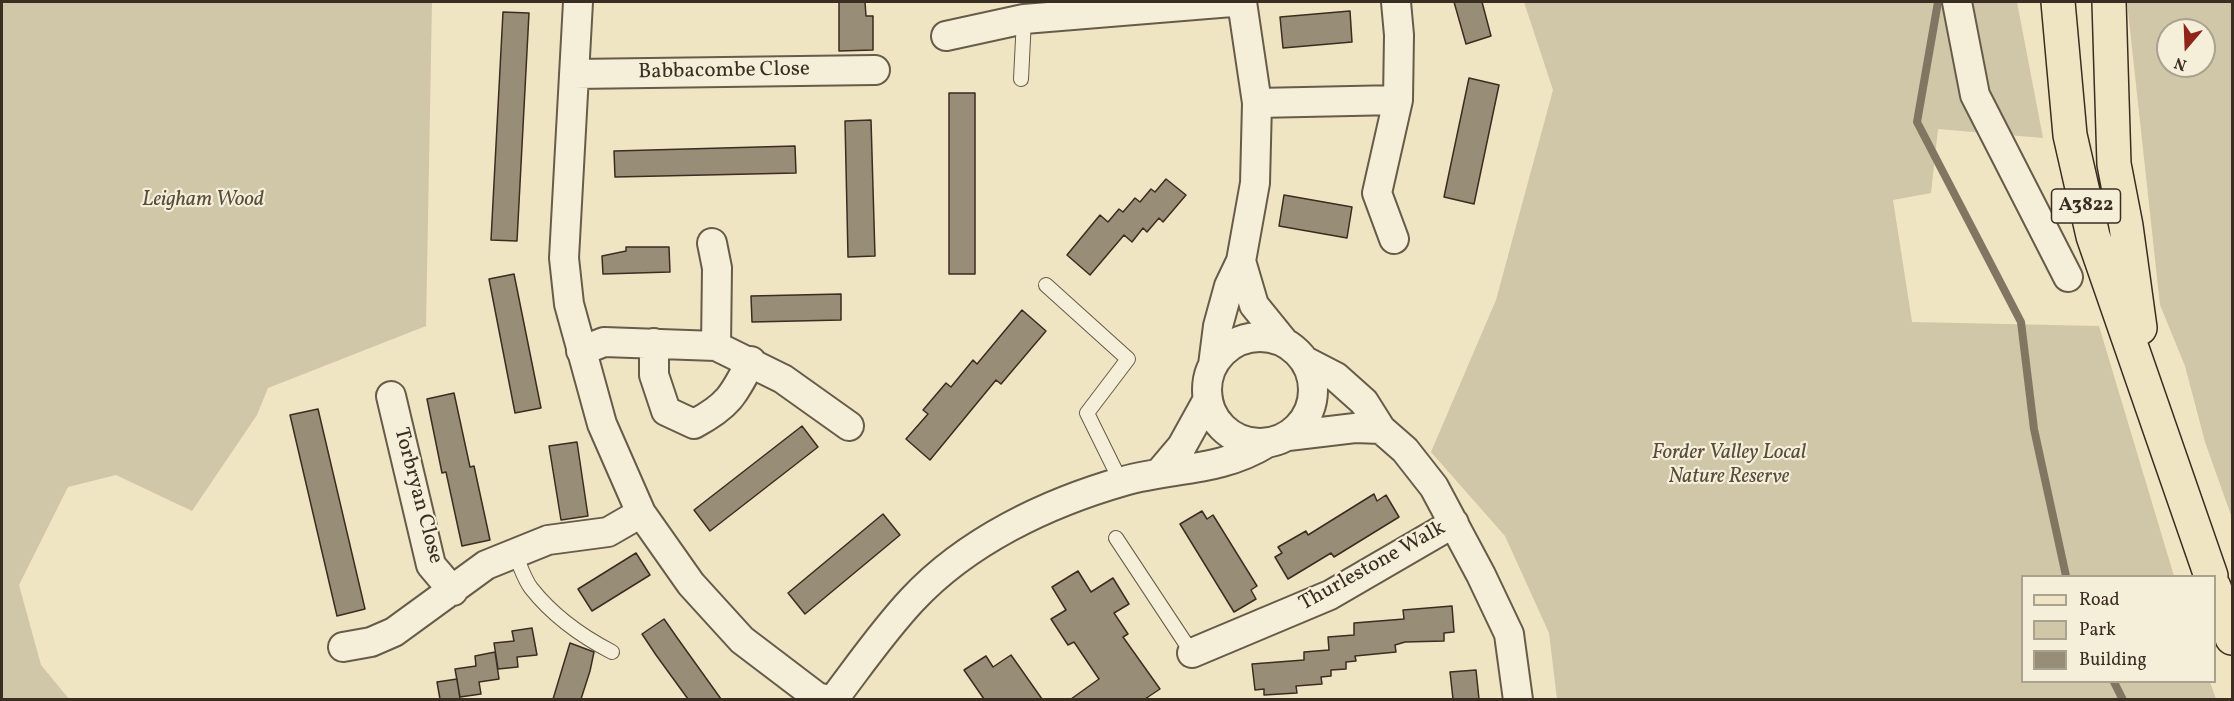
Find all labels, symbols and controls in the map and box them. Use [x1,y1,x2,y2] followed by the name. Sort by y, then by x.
[2156,18,2216,78] north arrow
[2172,51,2190,75] text: N
[638,58,810,86] street label: Babbacombe Close
[142,188,264,214] park label: Leigham Wood
[2052,189,2120,223] road number: A3822
[387,425,447,567] street label: Torbryan Close
[1652,441,1806,491] park label: Forder Valley Local Nature Reserve
[1296,516,1450,618] street label: Thurlestone Walk
[2021,575,2216,683] legend
[2079,588,2120,613] text: Road
[2079,618,2116,643] text: Park
[2079,648,2147,673] text: Building

